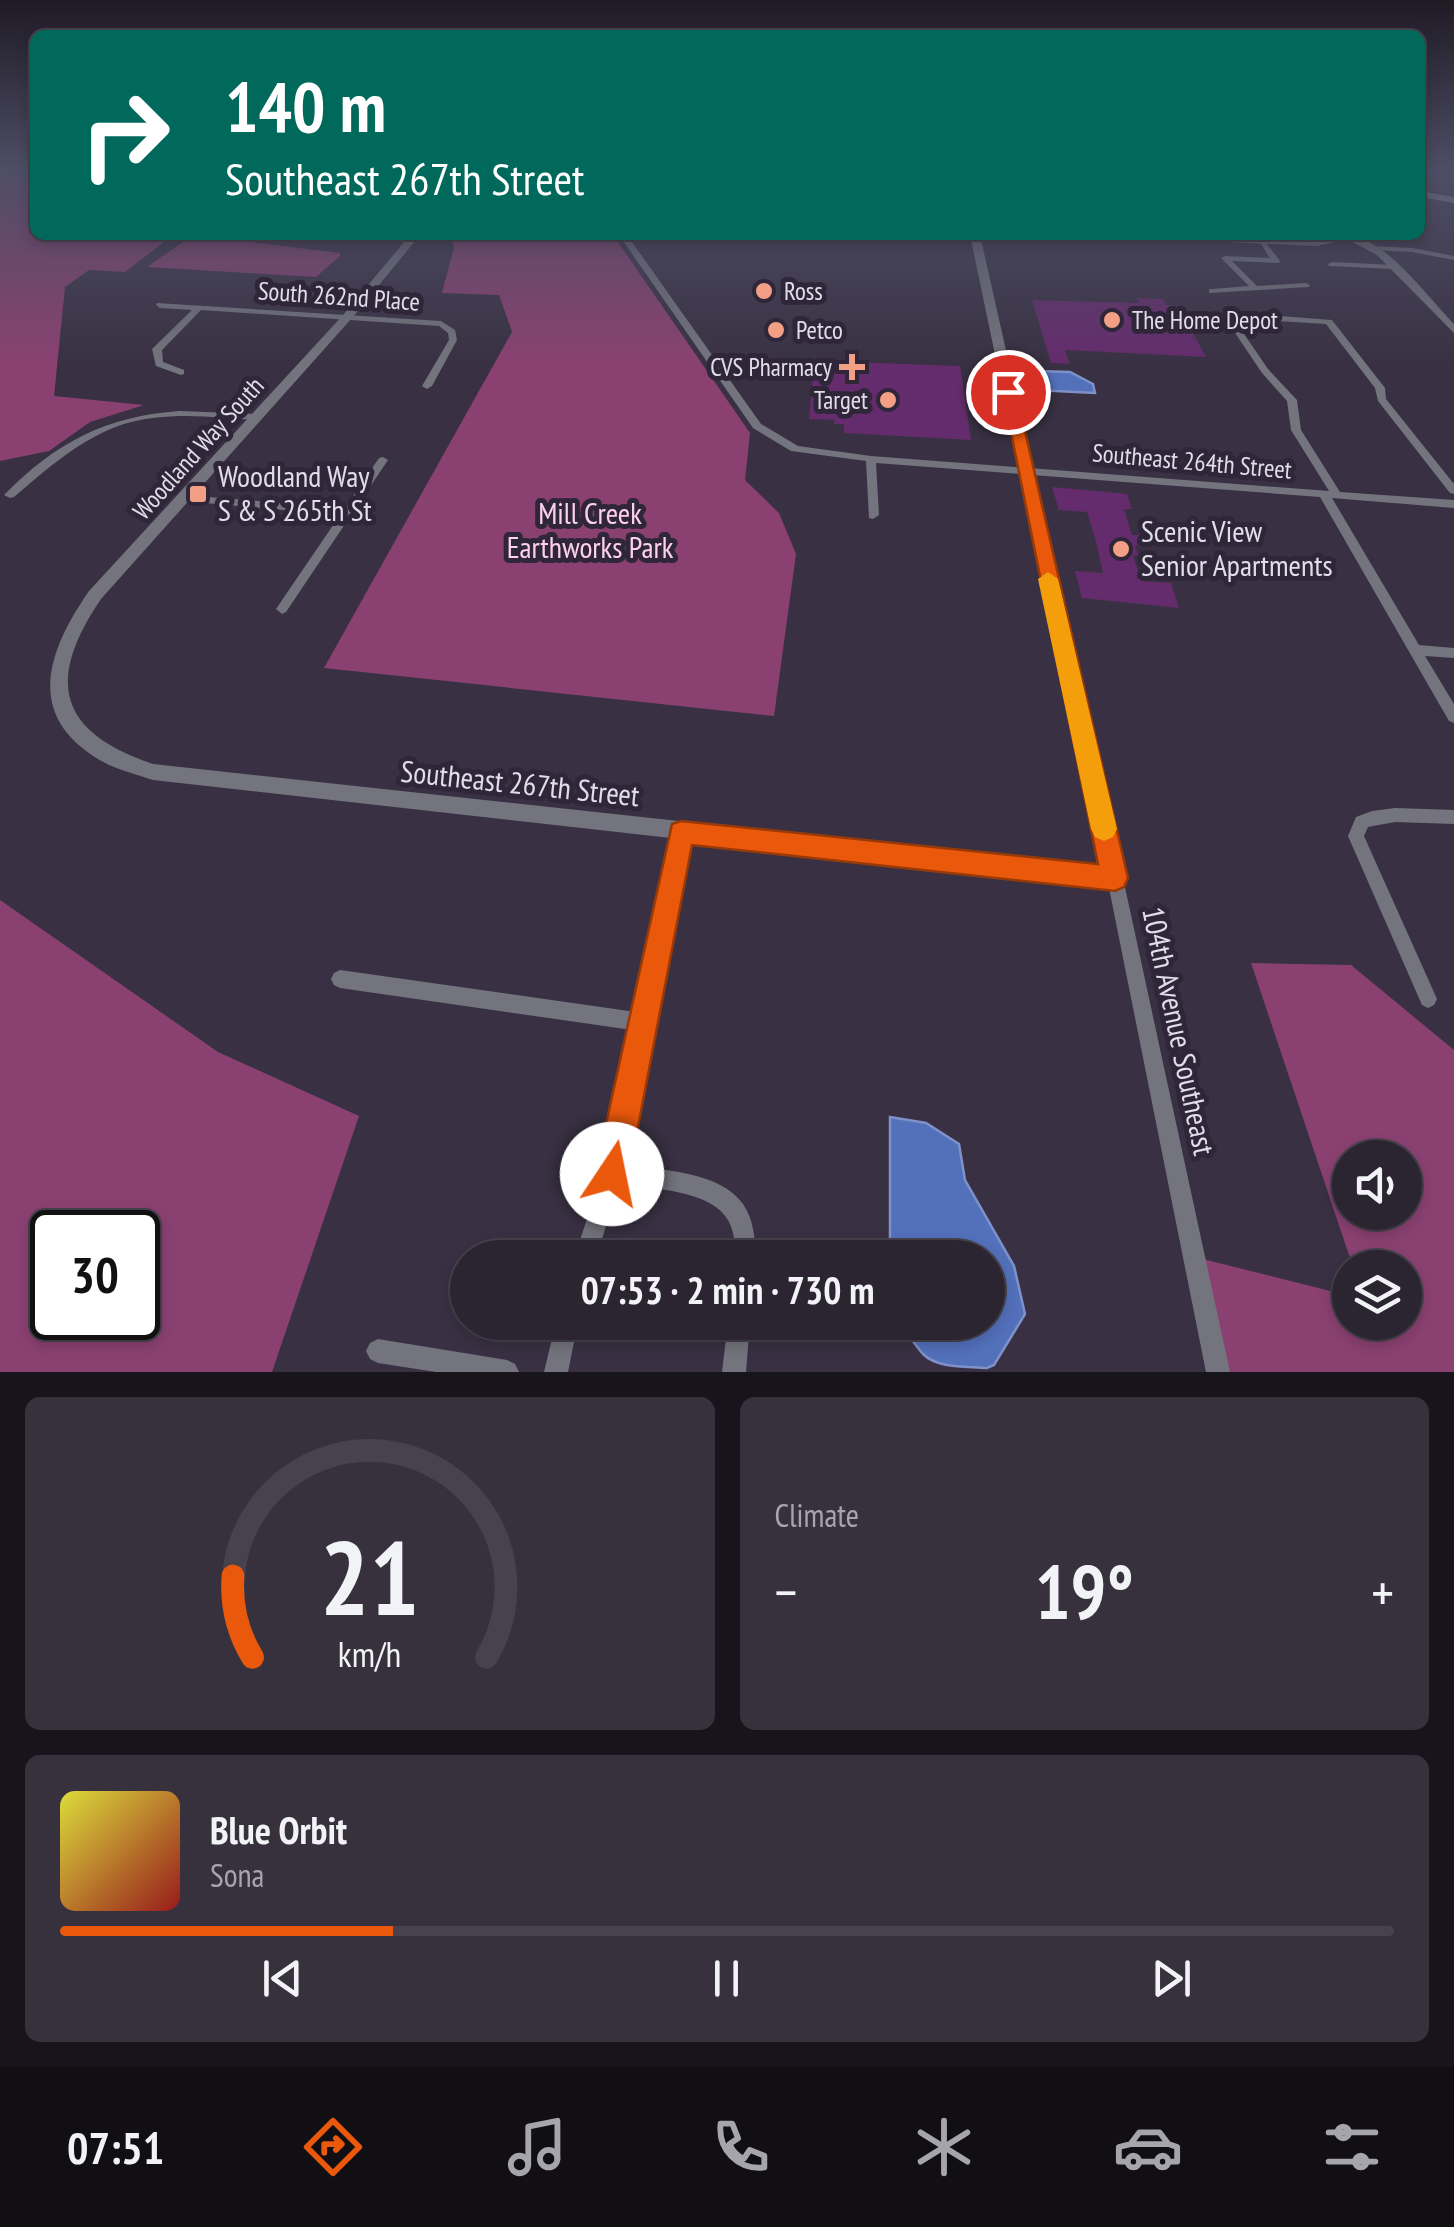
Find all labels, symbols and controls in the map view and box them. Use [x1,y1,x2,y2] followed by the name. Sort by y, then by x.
[225,61,386,151] text: 140 m
[60,70,190,200] icon: right
[225,149,584,207] text: Southeast 267th Street
[257,274,421,318] street label: South 262nd Place
[784,275,823,307] place label: Ross
[753,280,775,302] marker: Ross
[1132,304,1278,336] place label: The Home Depot
[1101,309,1123,331] marker: The Home Depot
[796,314,843,346] place label: Petco
[765,319,787,341] marker: Petco
[966,350,1051,435] pin
[710,351,833,383] place label: CVS Pharmacy
[841,356,863,378] marker: CVS Pharmacy
[981,365,1036,420] icon: arrive
[126,370,270,526] street label: Woodland Way South
[814,384,868,416] place label: Target
[877,389,899,411] marker: Target
[1091,436,1293,486] street label: Southeast 264th Street
[218,456,373,529] place label: Woodland Way S & S 265th St
[187,483,209,505] marker: Woodland Way S & S 265th St
[507,493,674,566] park label: Mill Creek Earthworks Park
[1141,511,1333,584] place label: Scenic View Senior Apartments
[1110,538,1132,560] marker: Scenic View Senior Apartments
[399,751,642,815] street label: Southeast 267th Street
[1134,903,1225,1159] street label: 104th Avenue Southeast
[560,1122,664,1226] position arrow
[1332,1140,1422,1340] map controls
[1332,1140,1422,1230] button: sound
[30,1210,160,1340] speed limit sign: 30
[1332,1250,1422,1340] button: layers
[581,1265,874,1314] text: 07:53 · 2 min · 730 m
[775,1494,859,1536] text: Climate
[320,1509,419,1644] text: 21
[1035,1543,1134,1640] text: 19°
[775,1556,797,1627] text: −
[1371,1556,1394,1627] text: +
[338,1631,401,1677] text: km/h
[210,1805,347,1854] text: Blue Orbit
[210,1854,264,1896] text: Sona
[255,1951,310,2006] icon: previous
[699,1951,754,2006] icon: pause
[1144,1951,1199,2006] icon: next
[298,2112,368,2182] icon: directions
[502,2112,572,2182] icon: music
[706,2112,776,2182] icon: phone
[909,2112,979,2182] icon: climate
[1113,2112,1183,2182] icon: car
[1317,2112,1387,2182] icon: filters
[67,2118,164,2176] text: 07:51

